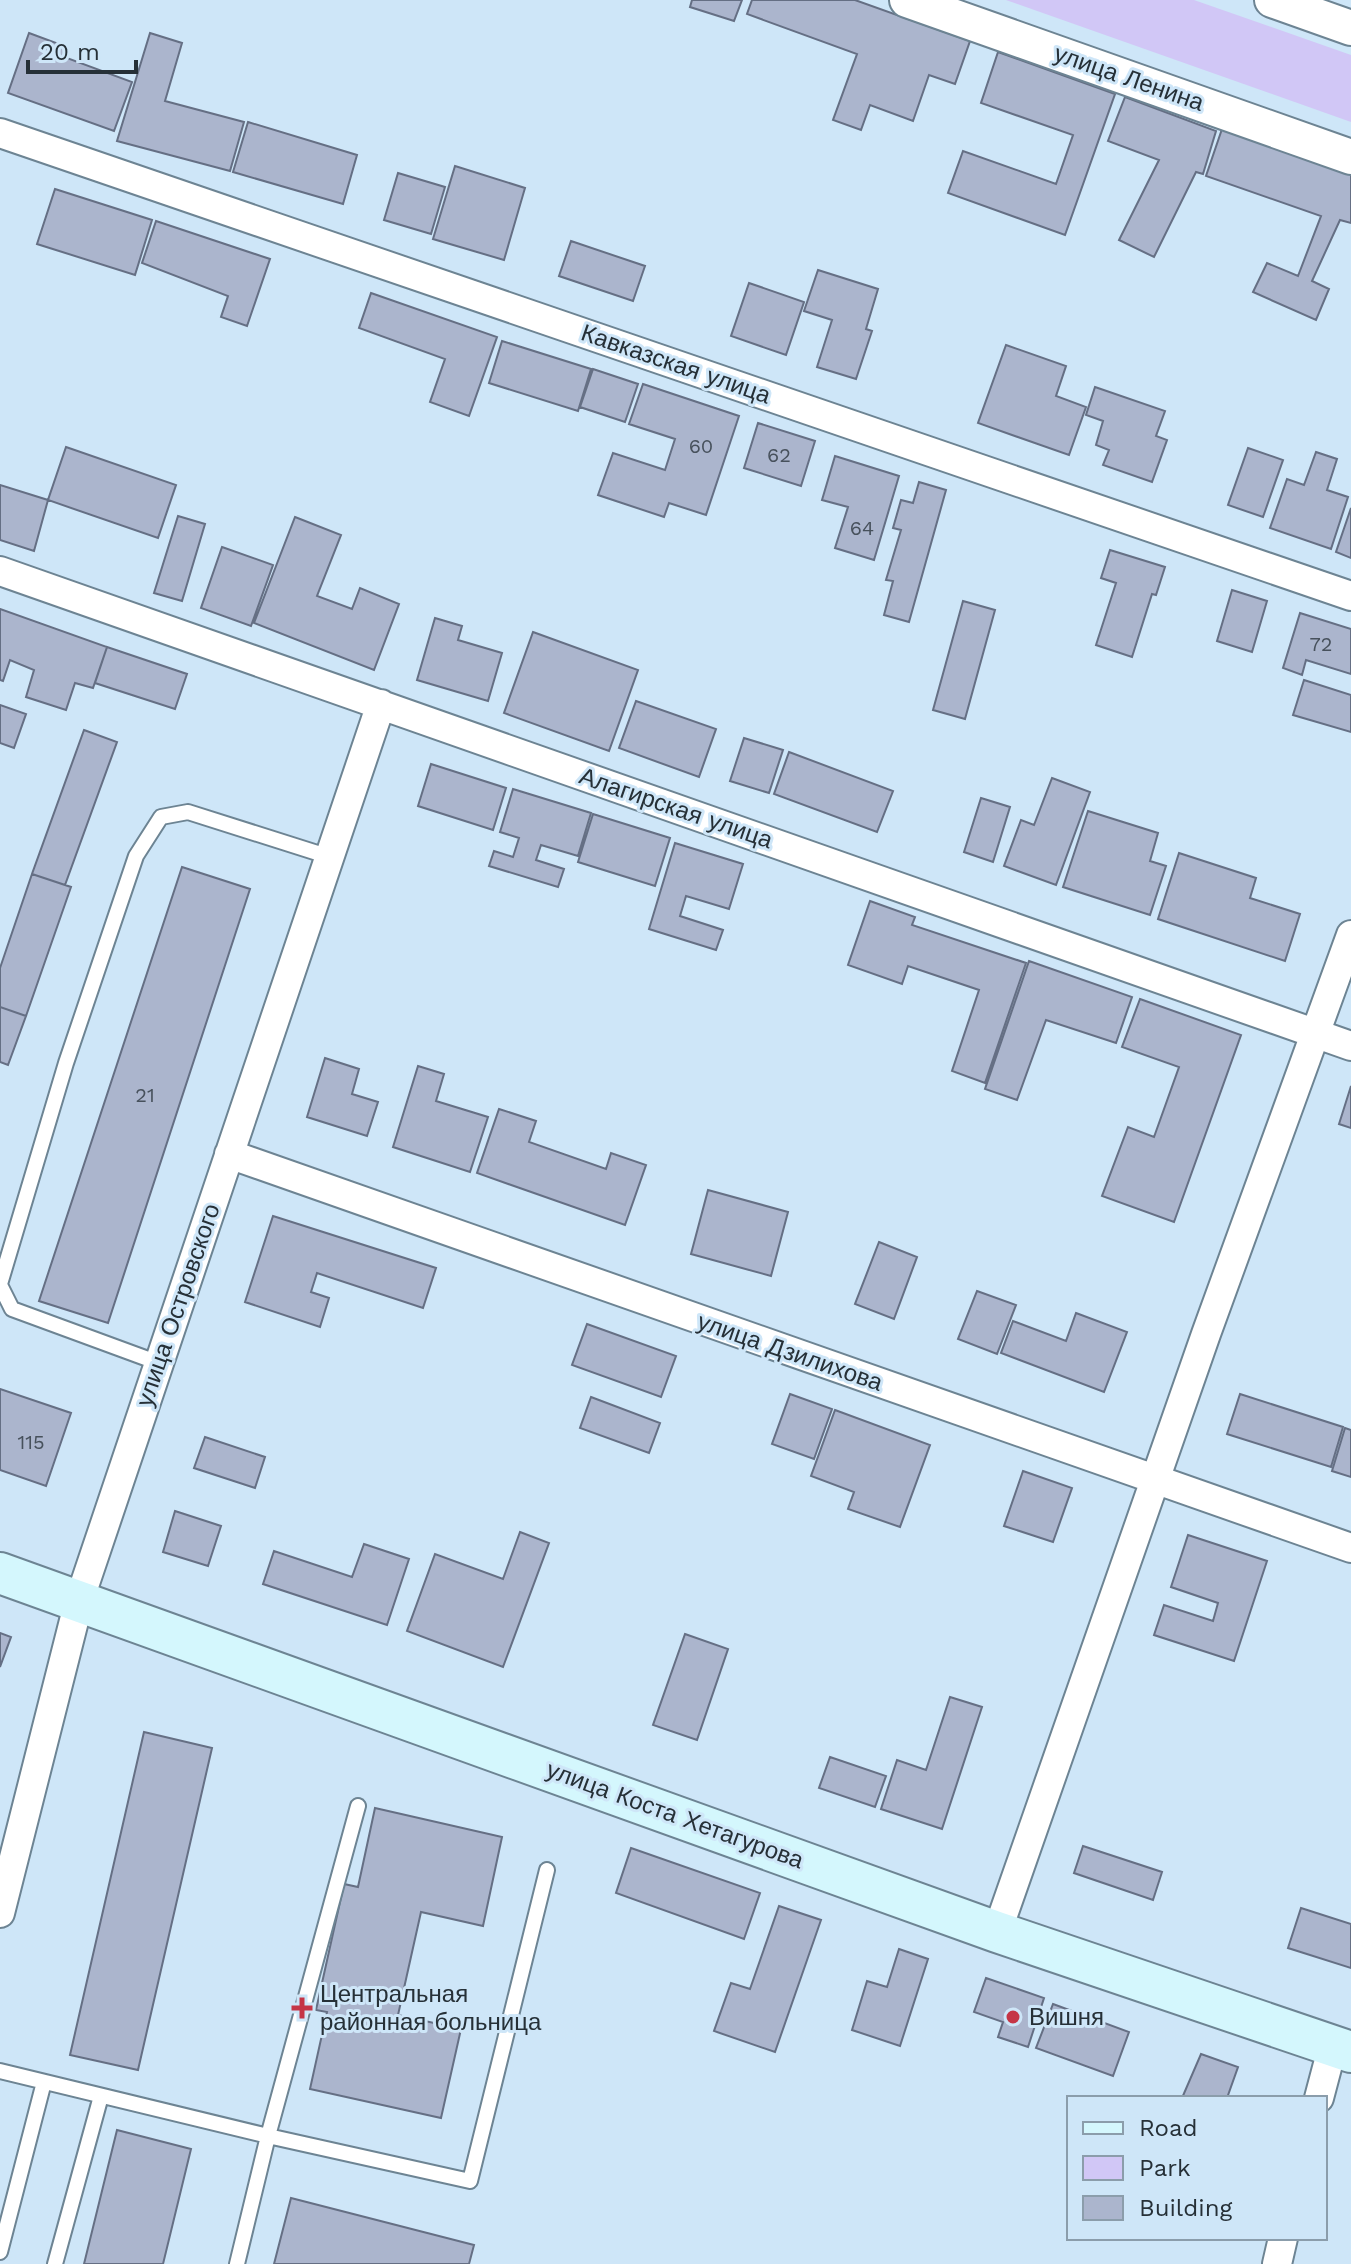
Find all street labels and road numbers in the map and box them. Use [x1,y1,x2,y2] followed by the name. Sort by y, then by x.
[1050,39,1208,117] street label: улица Ленина
[578,318,775,410] street label: Кавказская улица
[576,762,777,854] street label: Алагирская улица
[130,1200,226,1410] street label: улица Островского
[694,1307,887,1397] street label: улица Дзилихова
[543,1755,808,1875] street label: улица Коста Хетагурова

